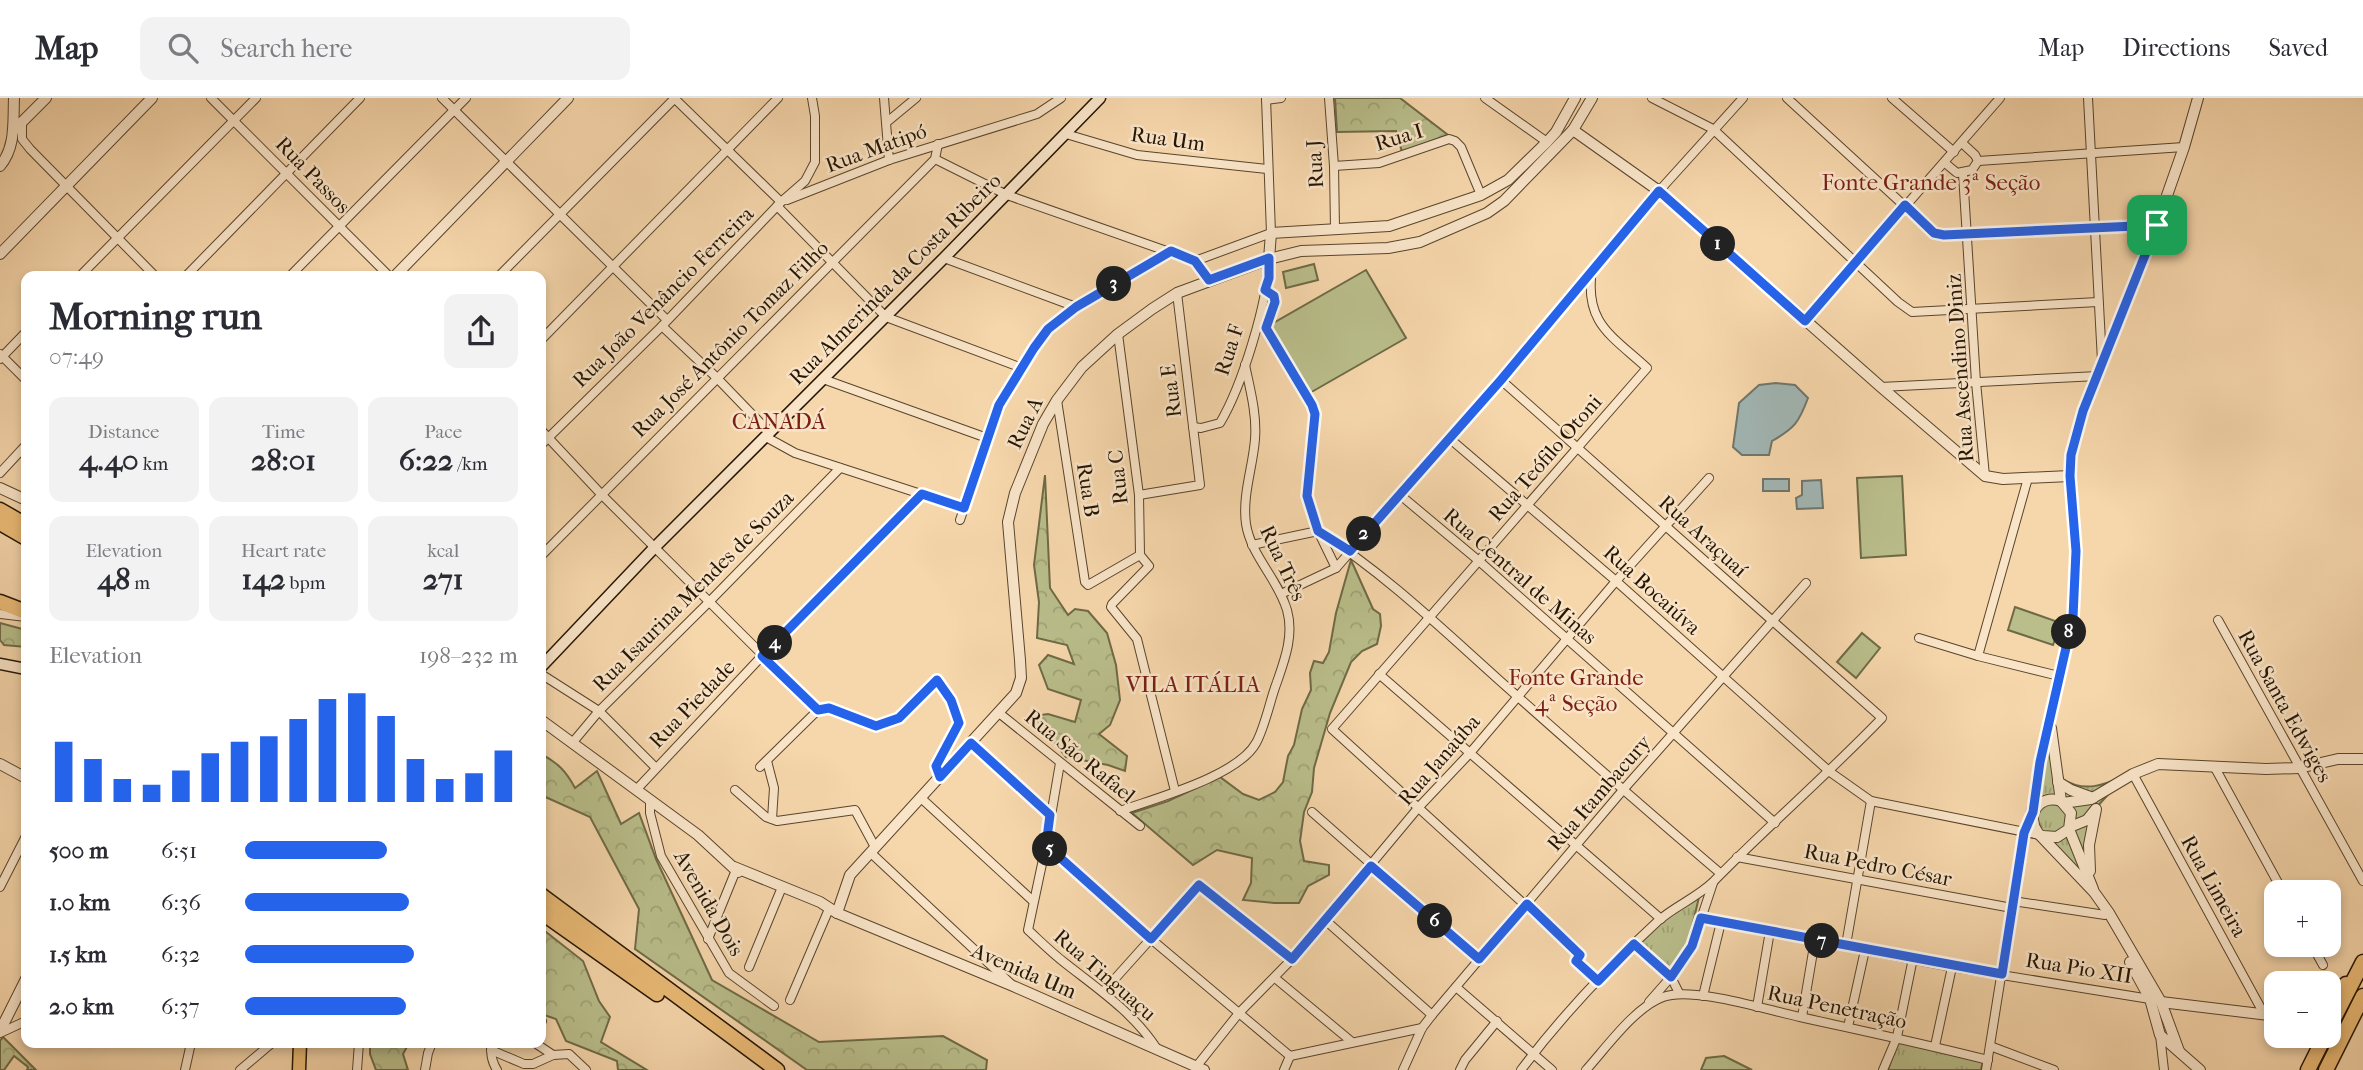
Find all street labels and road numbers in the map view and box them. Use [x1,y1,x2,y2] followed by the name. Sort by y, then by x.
[1372,118,1426,156] street label: Rua I
[822,119,930,177] street label: Rua Matipó
[1129,122,1207,156] street label: Rua Um
[271,132,356,218] street label: Rua Passos
[1302,139,1328,189] street label: Rua J
[784,168,1006,390] street label: Rua Almerinda da Costa Ribeiro
[568,201,759,392] street label: Rua João Venâncio Ferreira
[627,236,833,442] street label: Rua José Antônio Tomaz Filho
[1941,273,1979,463] street label: Rua Ascendino Diniz
[1210,321,1248,379] street label: Rua F
[1156,363,1186,419] street label: Rua E
[1483,390,1607,526] street label: Rua Teófilo Otoni
[1002,393,1048,453] street label: Rua A
[1103,448,1133,506] street label: Rua C
[1072,461,1104,519] street label: Rua B
[588,485,799,696] street label: Rua Isaurina Mendes de Souza
[1654,490,1753,582] street label: Rua Araçuaí
[1438,503,1602,649] street label: Rua Central de Minas
[1255,521,1311,605] street label: Rua Três
[1599,540,1706,640] street label: Rua Bocaiúva
[2233,626,2337,787] street label: Rua Santa Edwiges
[644,655,740,753] street label: Rua Piedade
[1020,704,1140,808] street label: Rua São Rafael
[1393,709,1485,810] street label: Rua Janaúba
[1542,730,1656,856] street label: Rua Itambacury
[2176,831,2252,941] street label: Rua Limeira
[1802,839,1954,891] street label: Rua Pedro César
[669,845,749,960] street label: Avenida Dois
[1049,924,1161,1026] street label: Rua Tinguaçu
[967,938,1080,1004] street label: Avenida Um
[2024,948,2134,988] street label: Rua Pio XII
[1765,981,1909,1033] street label: Rua Penetração

